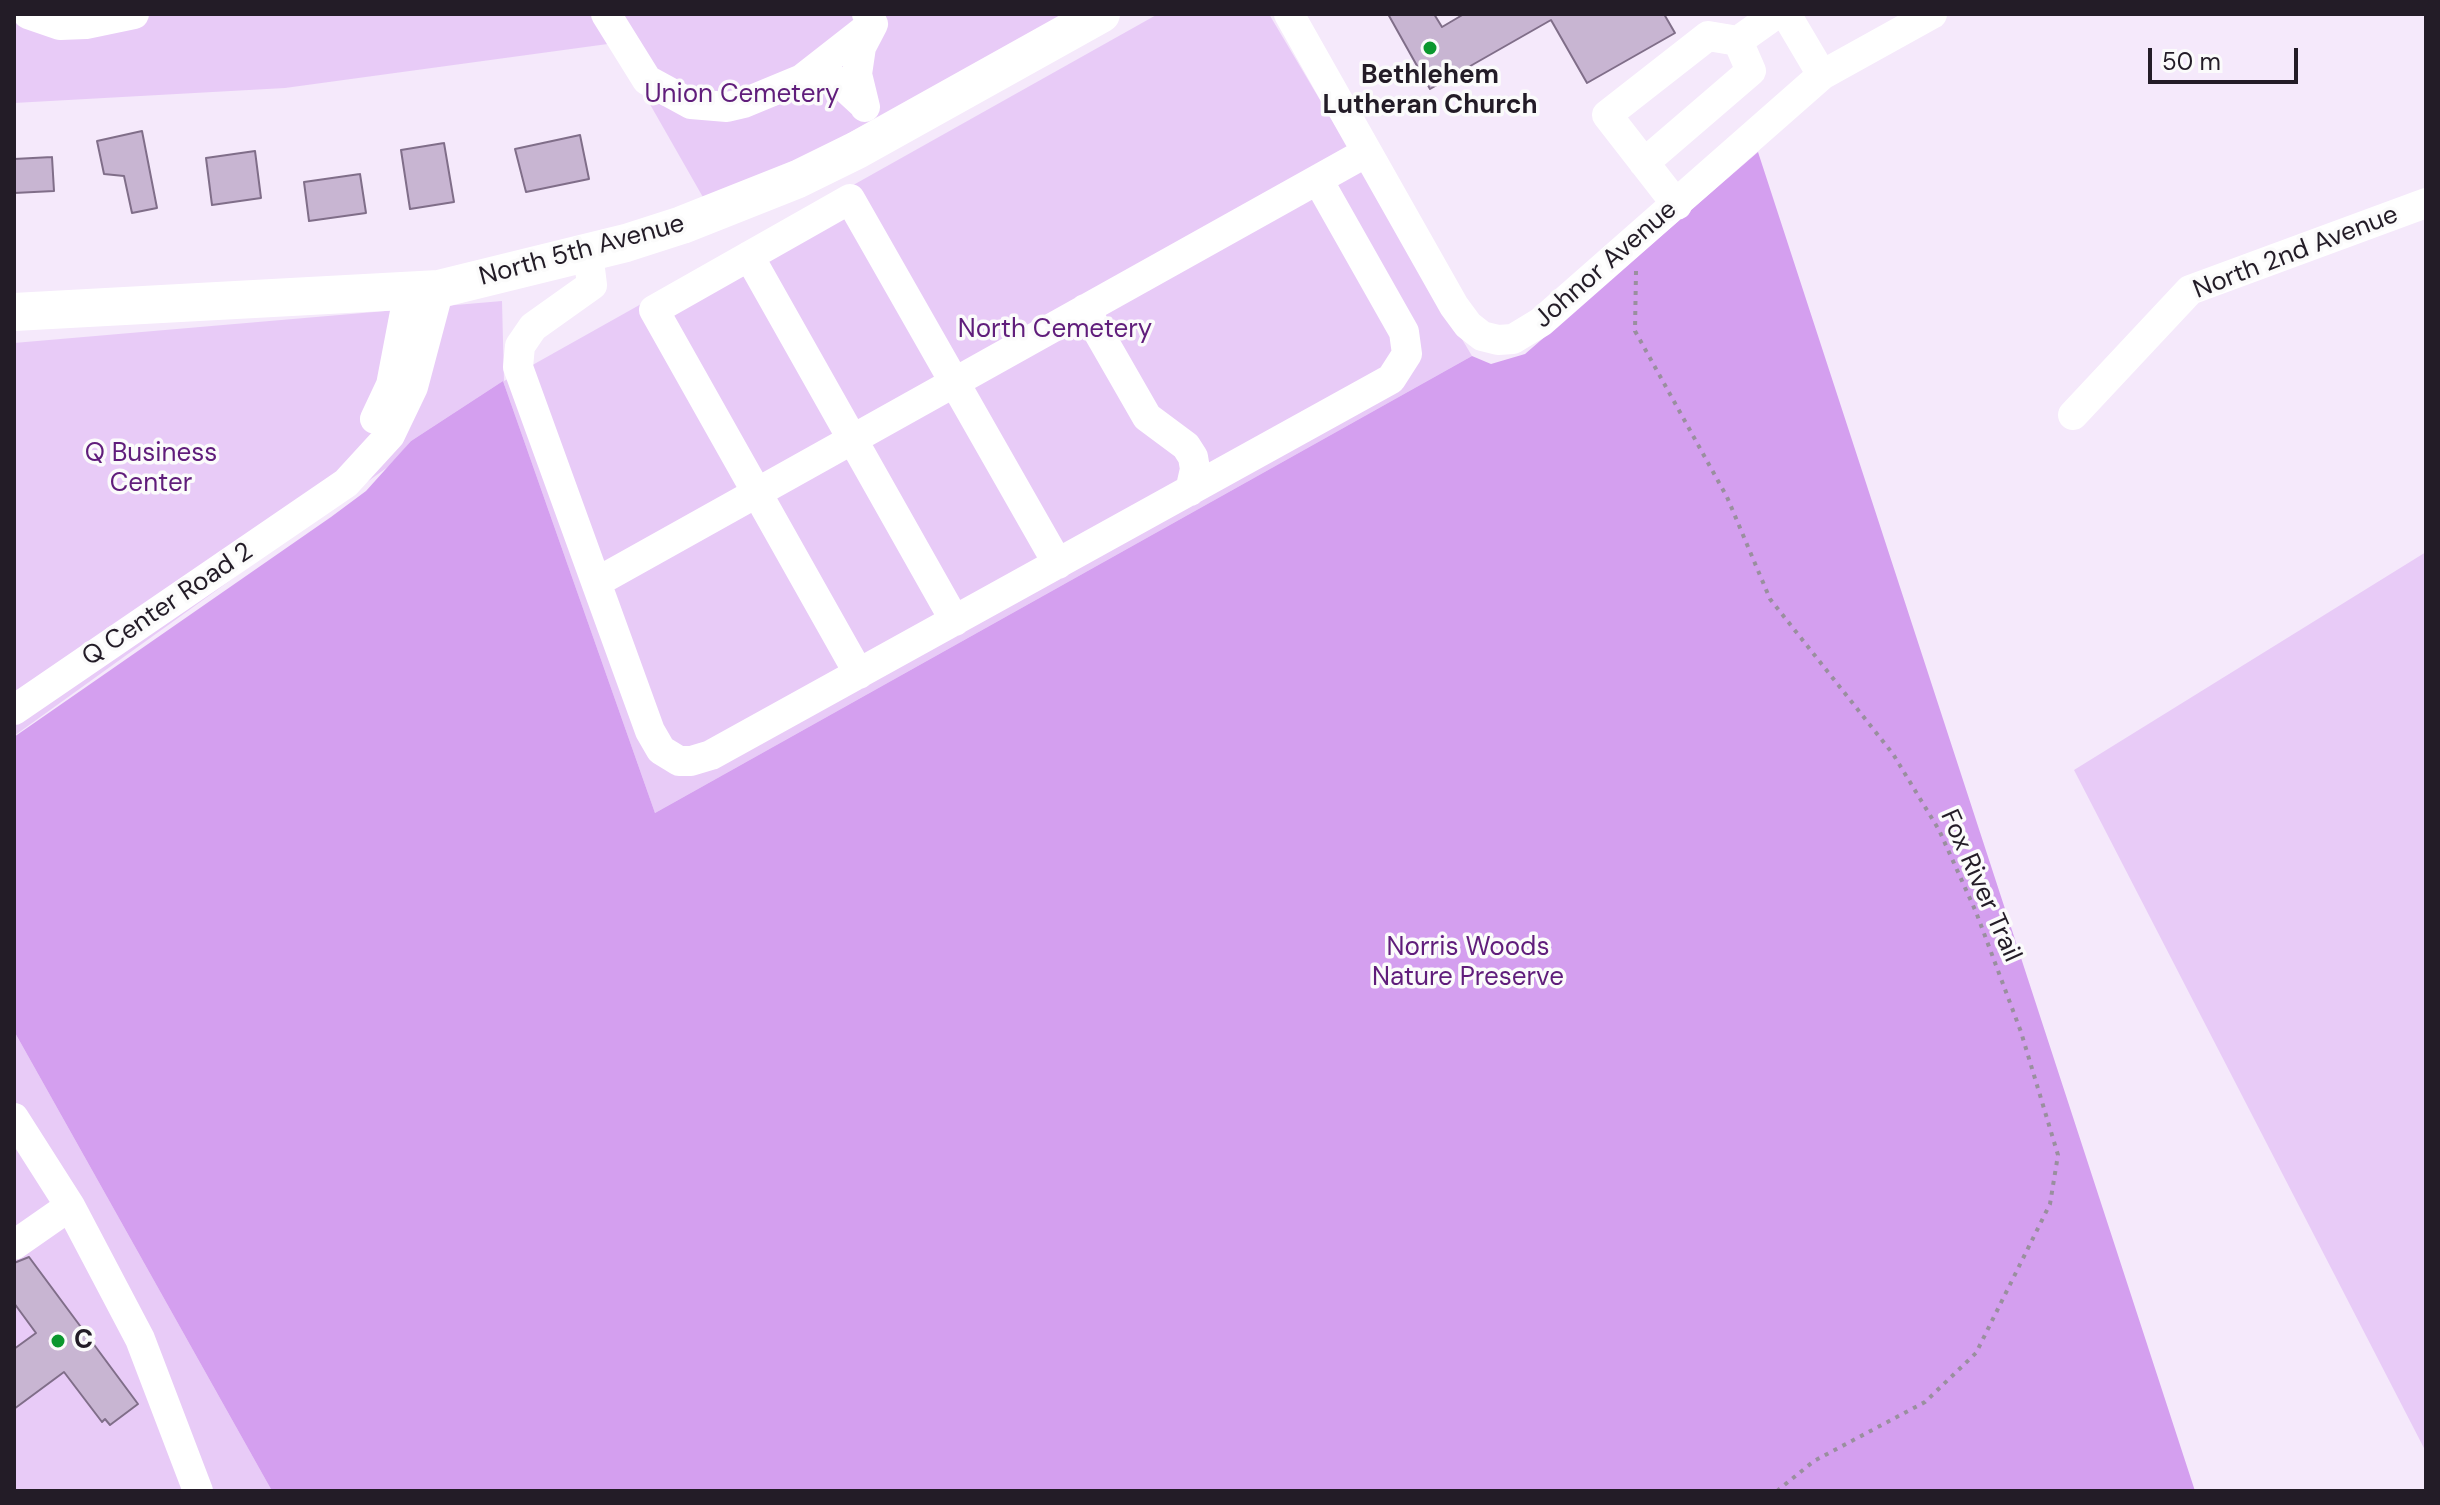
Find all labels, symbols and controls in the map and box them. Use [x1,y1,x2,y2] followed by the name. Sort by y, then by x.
[2152,32,2302,82] scale bar
[1421,39,1439,57] marker: Bethlehem Lutheran Church
[2162,46,2221,77] text: 50 m
[1322,60,1538,122] place label: Bethlehem Lutheran Church
[644,79,840,111] park label: Union Cemetery
[1528,195,1684,335] street label: Johnor Avenue
[2189,200,2403,306] street label: North 2nd Avenue
[476,209,688,293] street label: North 5th Avenue
[958,314,1152,346] park label: North Cemetery
[85,438,217,500] park label: Q Business Center
[77,536,259,674] street label: Q Center Road 2
[1933,805,2027,967] street label: Fox River Trail
[1372,932,1564,994] park label: Norris Woods Nature Preserve
[74,1325,93,1357] place label: C
[49,1332,67,1350] marker: C

